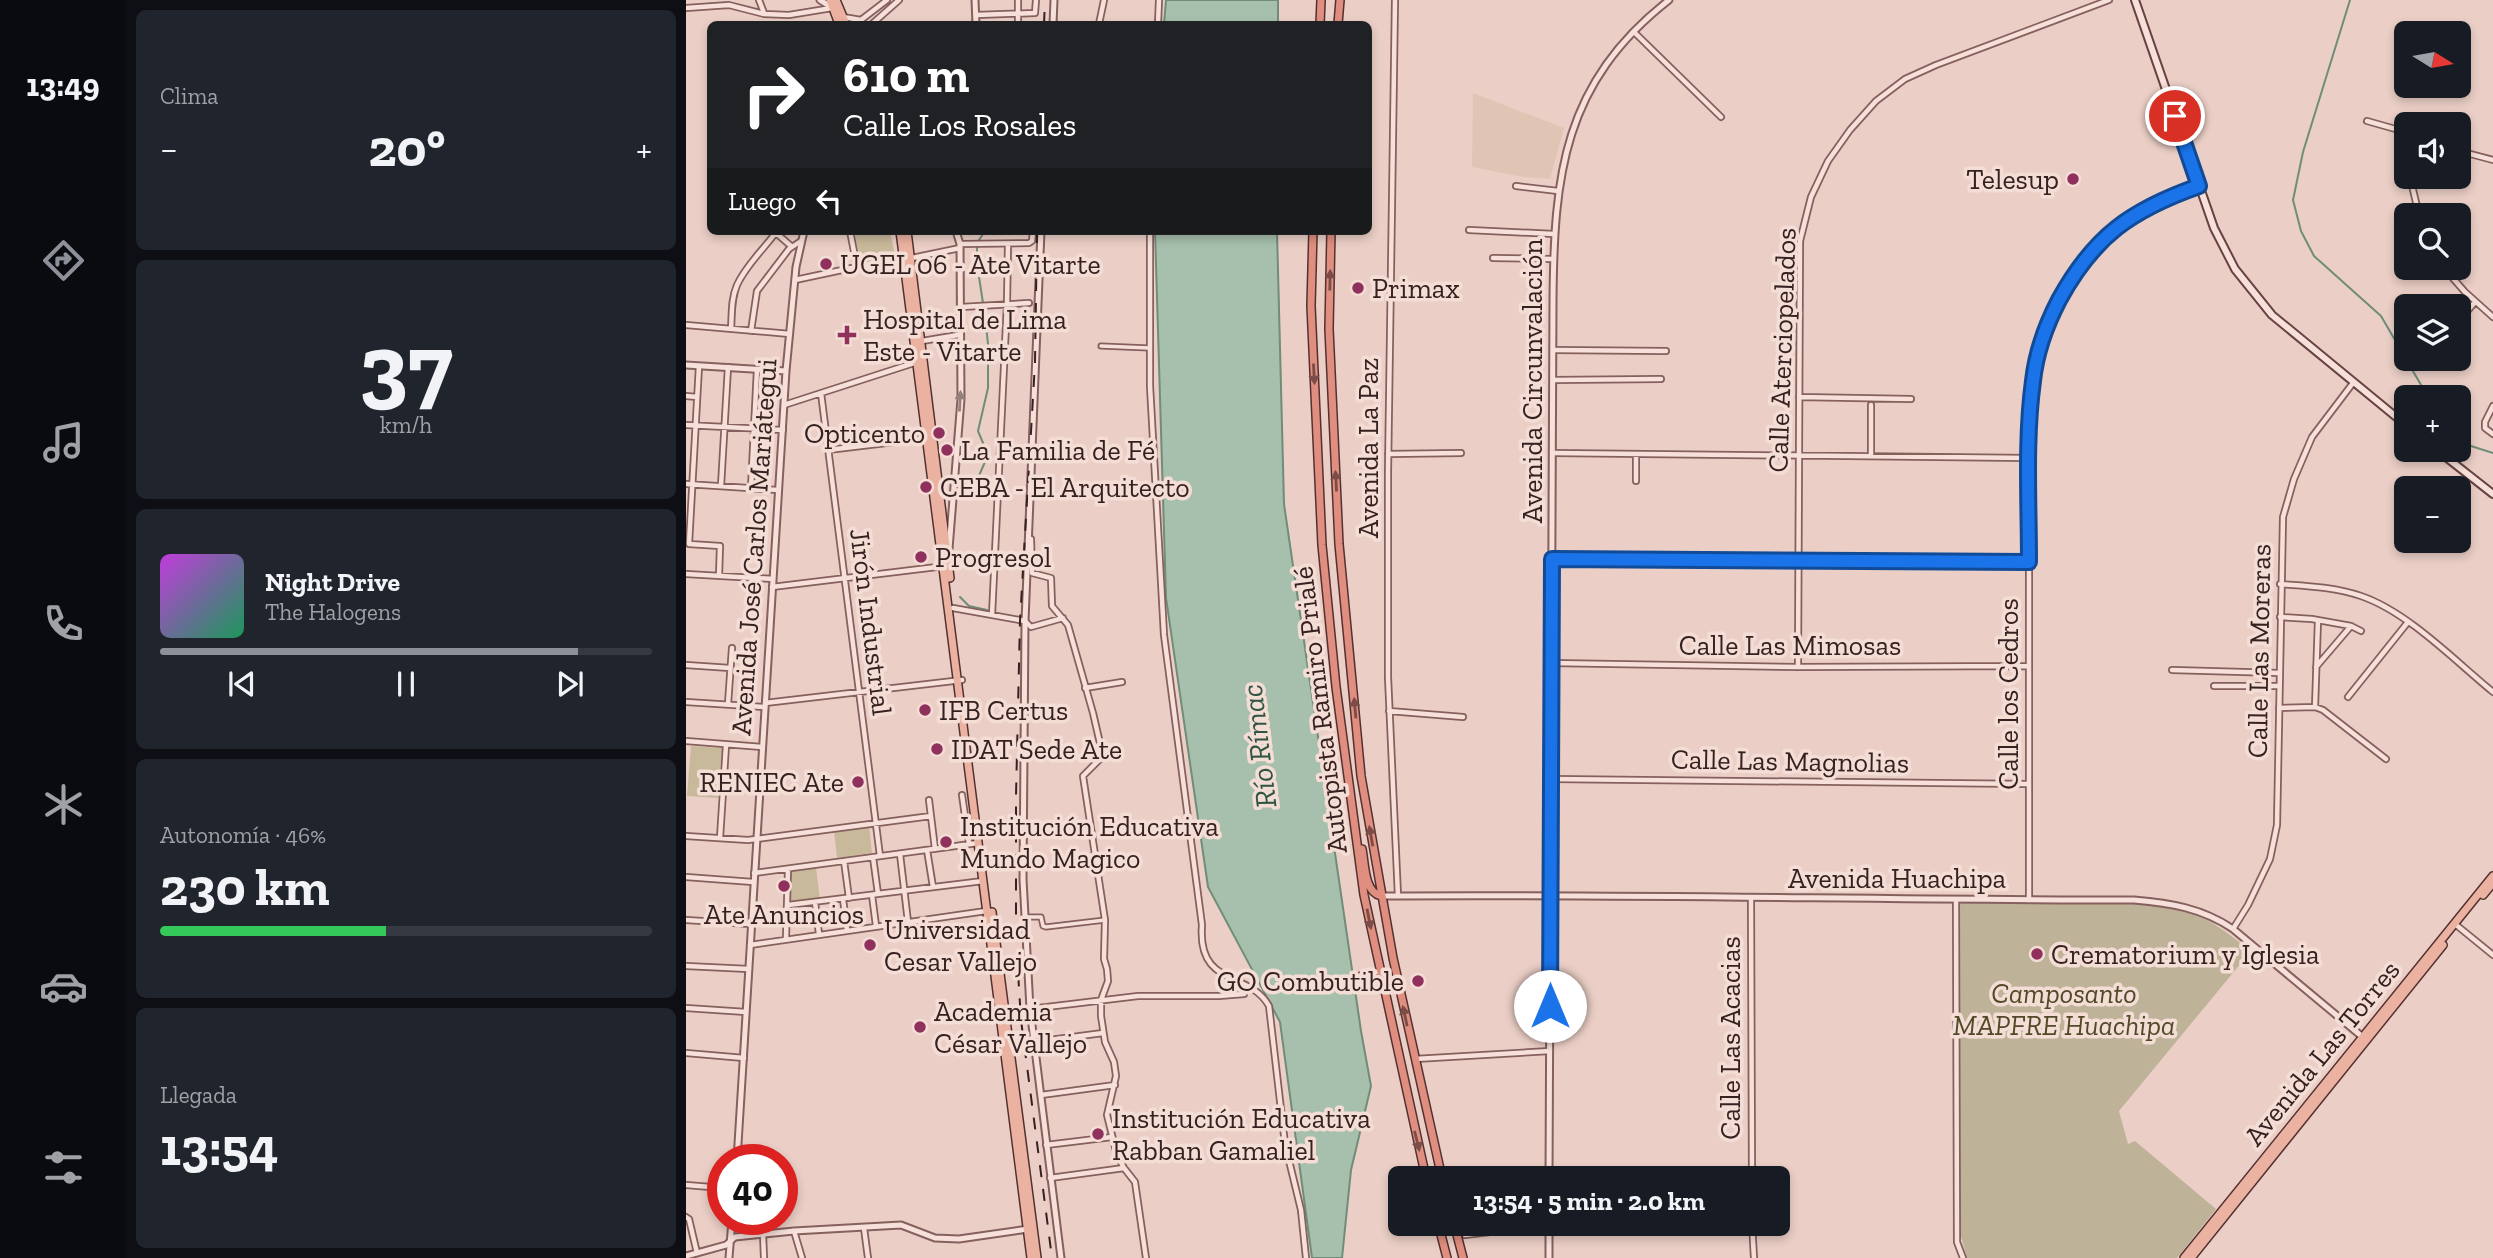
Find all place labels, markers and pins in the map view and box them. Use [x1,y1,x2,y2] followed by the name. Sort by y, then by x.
[2145,86,2205,146] pin
[1966,163,2059,196] place label: Telesup
[2065,171,2081,187] marker: Telesup
[840,248,1101,281] place label: UGEL 06 - Ate Vitarte
[818,256,834,272] marker: UGEL 06 - Ate Vitarte
[1372,272,1460,305] place label: Primax
[1350,280,1366,296] marker: Primax
[863,303,1067,368] place label: Hospital de Lima Este - Vitarte
[837,325,857,345] marker: Hospital de Lima Este - Vitarte
[804,417,925,450] place label: Opticento
[931,425,947,441] marker: Opticento
[961,434,1155,467] place label: La Familia de Fé
[939,442,955,458] marker: La Familia de Fé
[940,471,1190,504] place label: CEBA - El Arquitecto
[918,479,934,495] marker: CEBA - El Arquitecto
[935,541,1052,574] place label: Progresol
[913,549,929,565] marker: Progresol
[939,694,1068,727] place label: IFB Certus
[917,702,933,718] marker: IFB Certus
[951,733,1122,766] place label: IDAT Sede Ate
[929,741,945,757] marker: IDAT Sede Ate
[699,766,844,799] place label: RENIEC Ate
[850,774,866,790] marker: RENIEC Ate
[960,810,1219,875] place label: Institución Educativa Mundo Magico
[938,834,954,850] marker: Institución Educativa Mundo Magico
[776,878,792,894] marker: Ate Anuncios
[704,898,864,931] place label: Ate Anuncios
[884,913,1037,978] place label: Universidad Cesar Vallejo
[862,937,878,953] marker: Universidad Cesar Vallejo
[2051,938,2320,971] place label: Crematorium y Iglesia
[2029,946,2045,962] marker: Crematorium y Iglesia
[1217,965,1404,998] place label: GO Combutible
[1410,973,1426,989] marker: GO Combutible
[934,995,1087,1060] place label: Academia César Vallejo
[912,1019,928,1035] marker: Academia César Vallejo
[1112,1102,1371,1167] place label: Institución Educativa Rabban Gamaliel
[1090,1126,1106,1142] marker: Institución Educativa Rabban Gamaliel

